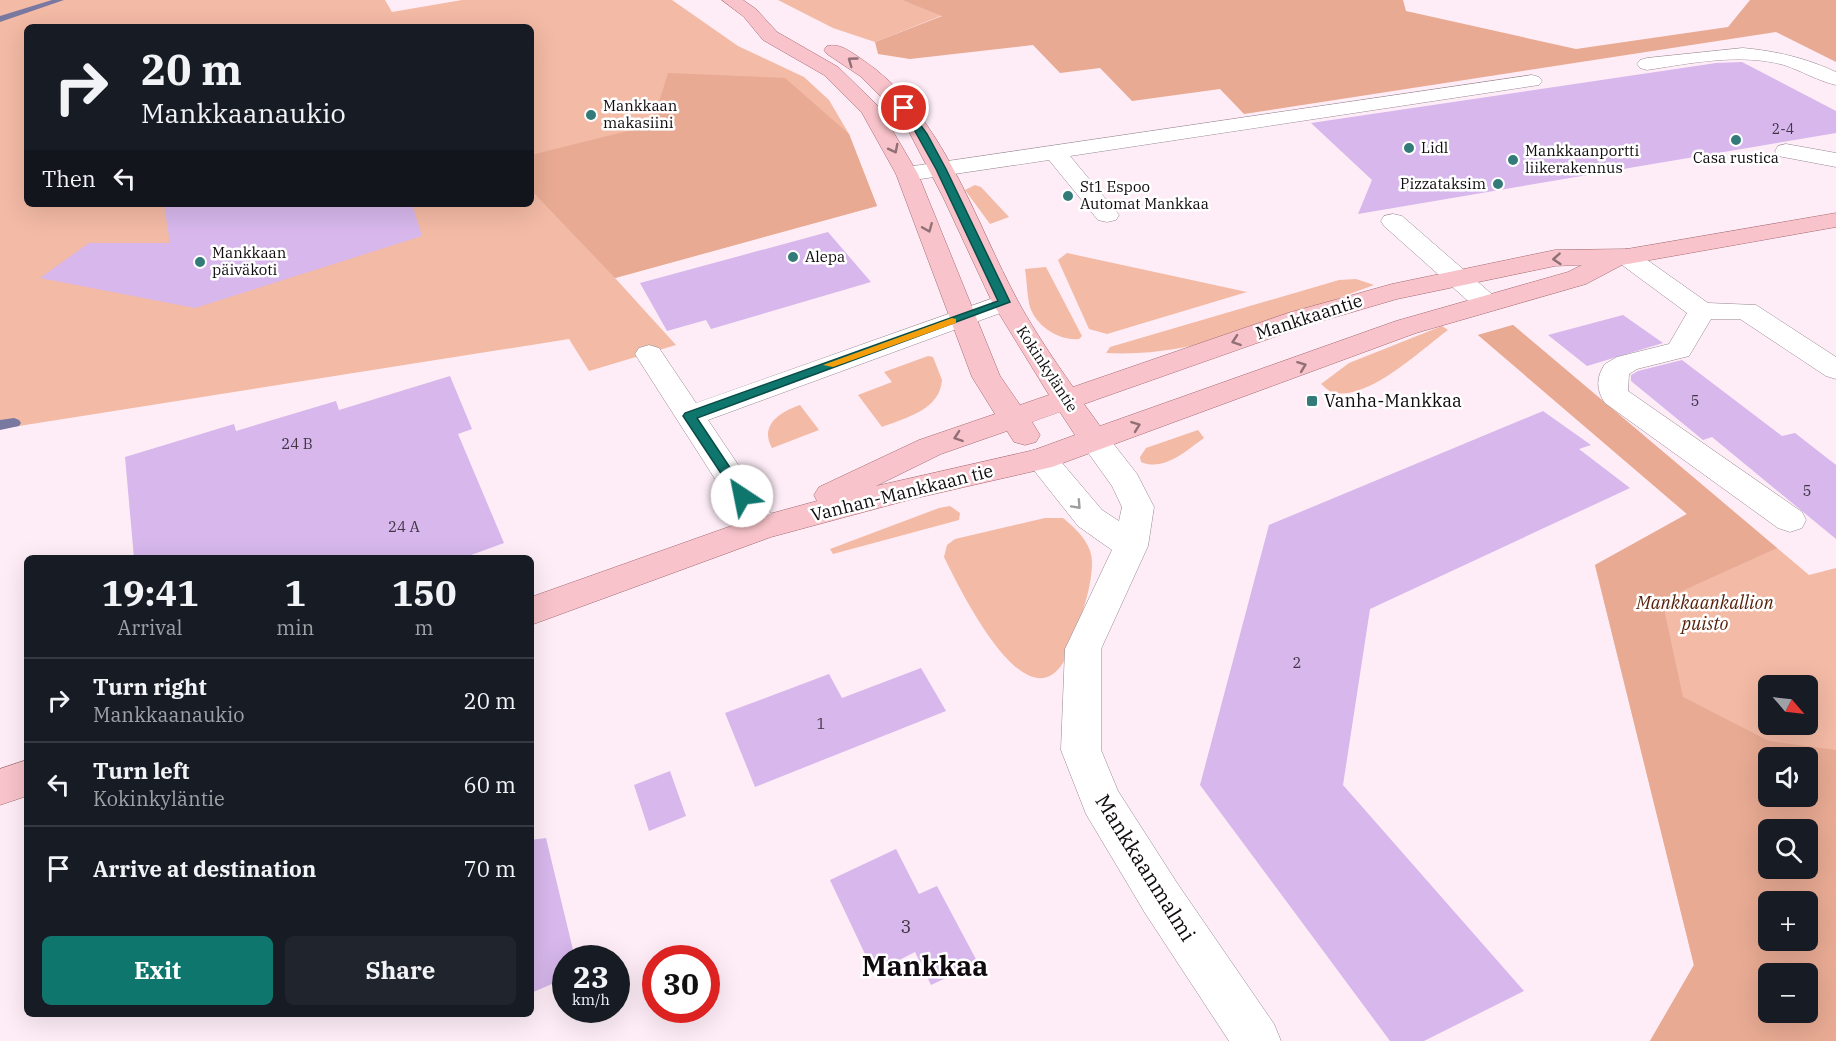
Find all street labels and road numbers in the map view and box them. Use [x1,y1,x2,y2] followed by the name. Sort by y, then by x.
[1253,288,1365,345] street label: Mankkaantie
[1013,322,1082,415] street label: Kokinkyläntie
[808,459,995,526] street label: Vanhan-Mankkaan tie
[1089,789,1202,946] street label: Mankkaanmalmi

